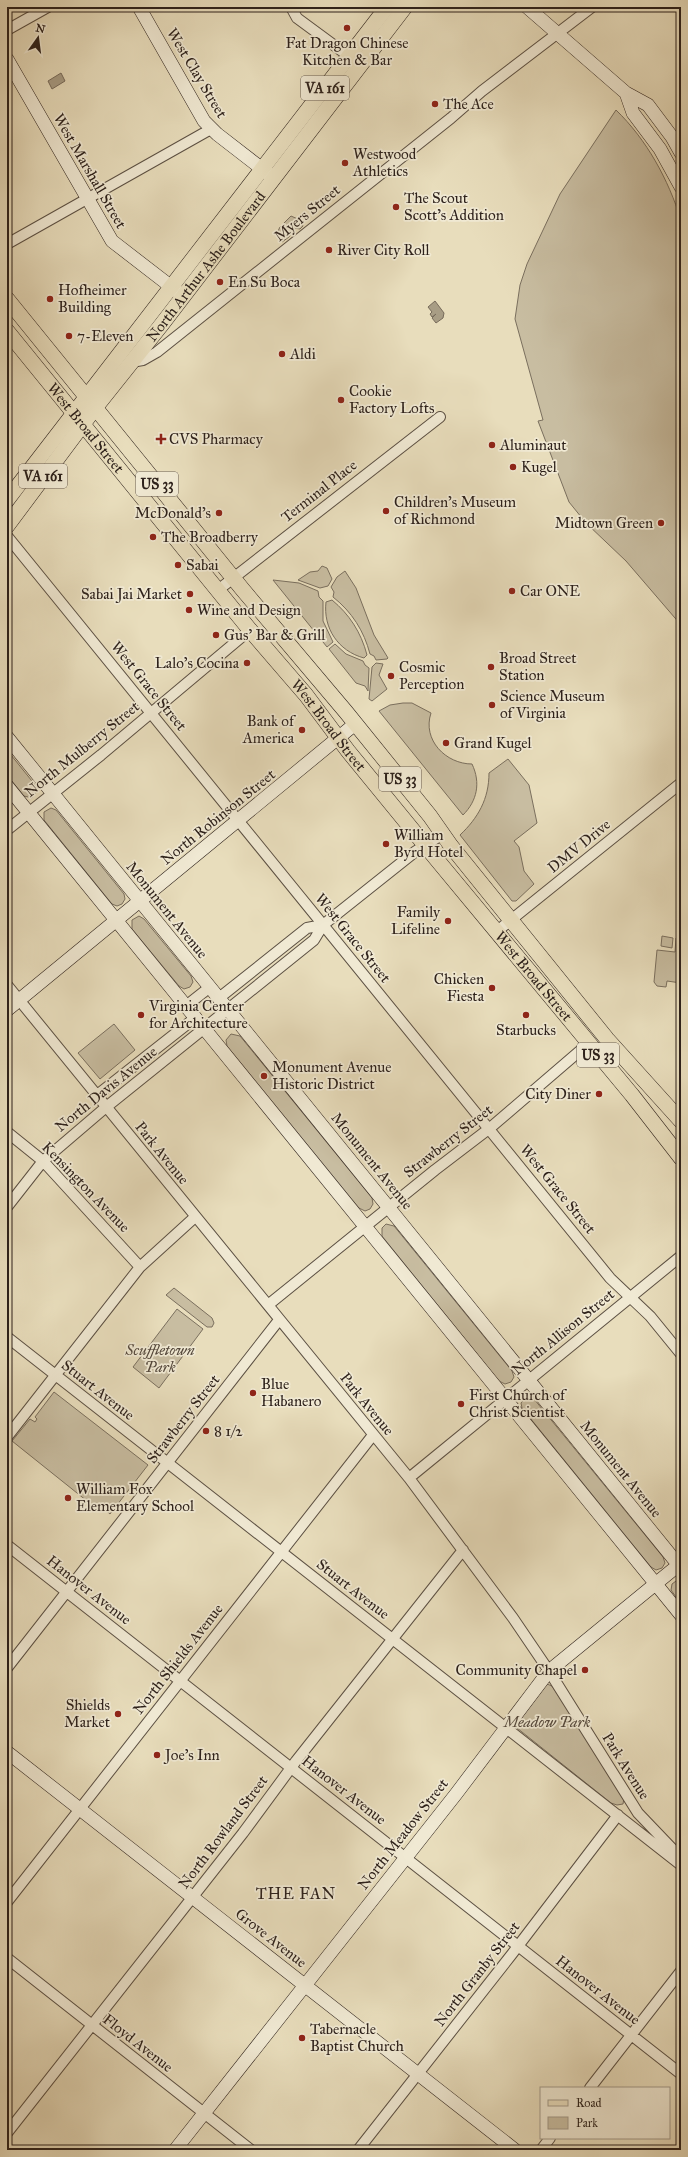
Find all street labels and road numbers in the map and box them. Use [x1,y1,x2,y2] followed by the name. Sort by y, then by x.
[163,25,231,122] street label: West Clay Street
[301,76,349,100] road number: VA 161
[50,110,131,232] street label: West Marshall Street
[270,180,344,245] street label: Myers Street
[143,187,270,345] street label: North Arthur Ashe Boulevard
[44,379,128,477] street label: West Broad Street
[278,456,360,526] street label: Terminal Place
[19,464,67,488] road number: VA 161
[136,472,178,496] road number: US 33
[107,638,191,735] street label: West Grace Street
[288,676,370,776] street label: West Broad Street
[21,697,143,801] street label: North Mulberry Street
[157,765,279,869] street label: North Robinson Street
[379,767,421,791] road number: US 33
[544,815,614,877] street label: DMV Drive
[122,858,212,962] street label: Monument Avenue
[311,890,395,987] street label: West Grace Street
[491,928,577,1025] street label: West Broad Street
[51,1042,161,1136] street label: North Davis Avenue
[577,1043,619,1067] road number: US 33
[400,1100,497,1181] street label: Strawberry Street
[327,1109,417,1213] street label: Monument Avenue
[131,1118,193,1188] street label: Park Avenue
[38,1138,134,1236] street label: Kensington Avenue
[516,1141,600,1238] street label: West Grace Street
[508,1285,618,1379] street label: North Allison Street
[58,1356,138,1424] street label: Stuart Avenue
[336,1369,398,1439] street label: Park Avenue
[143,1370,224,1467] street label: Strawberry Street
[576,1417,666,1521] street label: Monument Avenue
[43,1551,135,1629] street label: Hanover Avenue
[313,1555,393,1623] street label: Stuart Avenue
[129,1600,227,1718] street label: North Shields Avenue
[598,1729,654,1803] street label: Park Avenue
[298,1751,390,1829] street label: Hanover Avenue
[175,1771,272,1892] street label: North Rowland Street
[354,1774,452,1893] street label: North Meadow Street
[232,1905,310,1971] street label: Grove Avenue
[430,1917,524,2030] street label: North Granby Street
[552,1951,644,2029] street label: Hanover Avenue
[99,2010,177,2076] street label: Floyd Avenue

